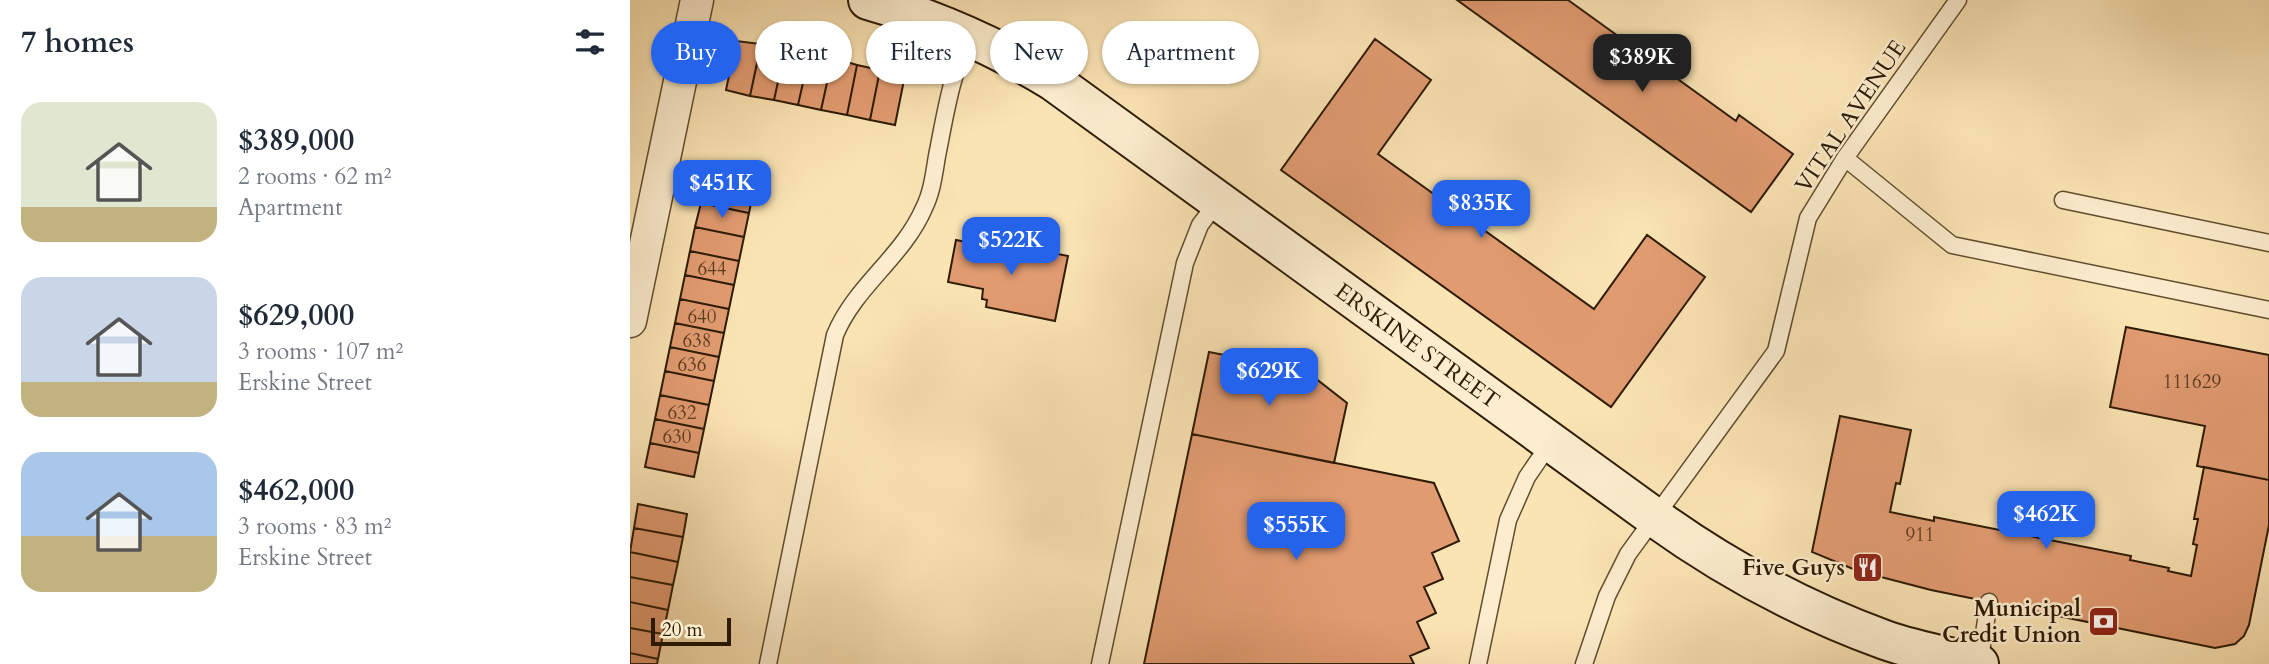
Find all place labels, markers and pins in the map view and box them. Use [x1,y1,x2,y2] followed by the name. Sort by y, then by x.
[1593,34,1691,94] pin: $389K
[673,160,771,220] pin: $451K
[1432,180,1530,240] pin: $835K
[962,218,1060,277] pin: $522K
[1220,348,1318,408] pin: $629K
[1997,491,2095,551] pin: $462K
[1247,503,1345,562] pin: $555K
[1851,550,1885,584] restaurant icon: Five Guys
[1742,552,1845,583] place label: Five Guys
[1942,593,2081,650] place label: Municipal Credit Union
[2087,604,2121,638] bank icon: Municipal Credit Union

